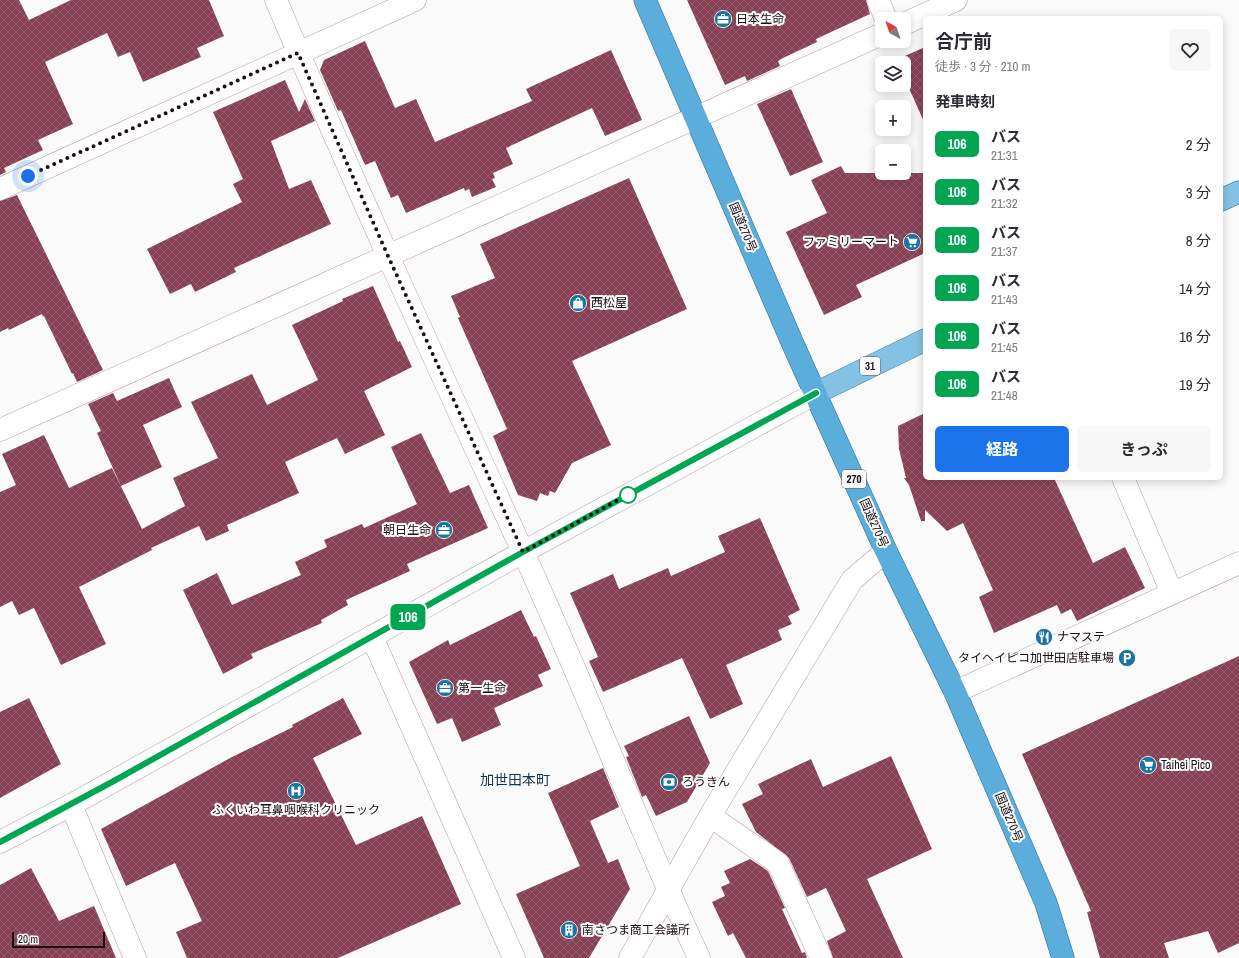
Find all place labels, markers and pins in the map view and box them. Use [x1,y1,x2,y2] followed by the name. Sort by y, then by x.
[713,9,733,29] office icon: 日本生命
[736,11,784,27] place label: 日本生命
[902,232,922,252] supermarket icon: ファミリーマート
[803,234,899,250] place label: ファミリーマート
[568,293,588,313] shop icon: 西松屋
[591,295,627,311] place label: 西松屋
[619,486,637,504] unlabelled marker
[434,520,454,540] office icon: 朝日生命
[383,522,431,538] place label: 朝日生命
[1034,627,1054,647] restaurant icon: ナマステ
[1057,629,1105,645] place label: ナマステ
[1117,648,1137,668] parking icon: タイヘイピコ加世田店駐車場
[958,650,1114,666] place label: タイヘイピコ加世田店駐車場
[435,678,455,698] office icon: 第一生命
[458,680,506,696] place label: 第一生命
[1138,755,1158,775] supermarket icon: Taihei Pico
[1161,757,1210,773] place label: Taihei Pico
[659,772,679,792] bank icon: ろうきん
[682,774,730,790] place label: ろうきん
[286,781,306,801] hospital icon: ふくいわ耳鼻咽喉科クリニック
[212,802,380,818] place label: ふくいわ耳鼻咽喉科クリニック
[559,920,579,940] building icon: 南さつま商工会議所
[582,922,690,938] place label: 南さつま商工会議所

